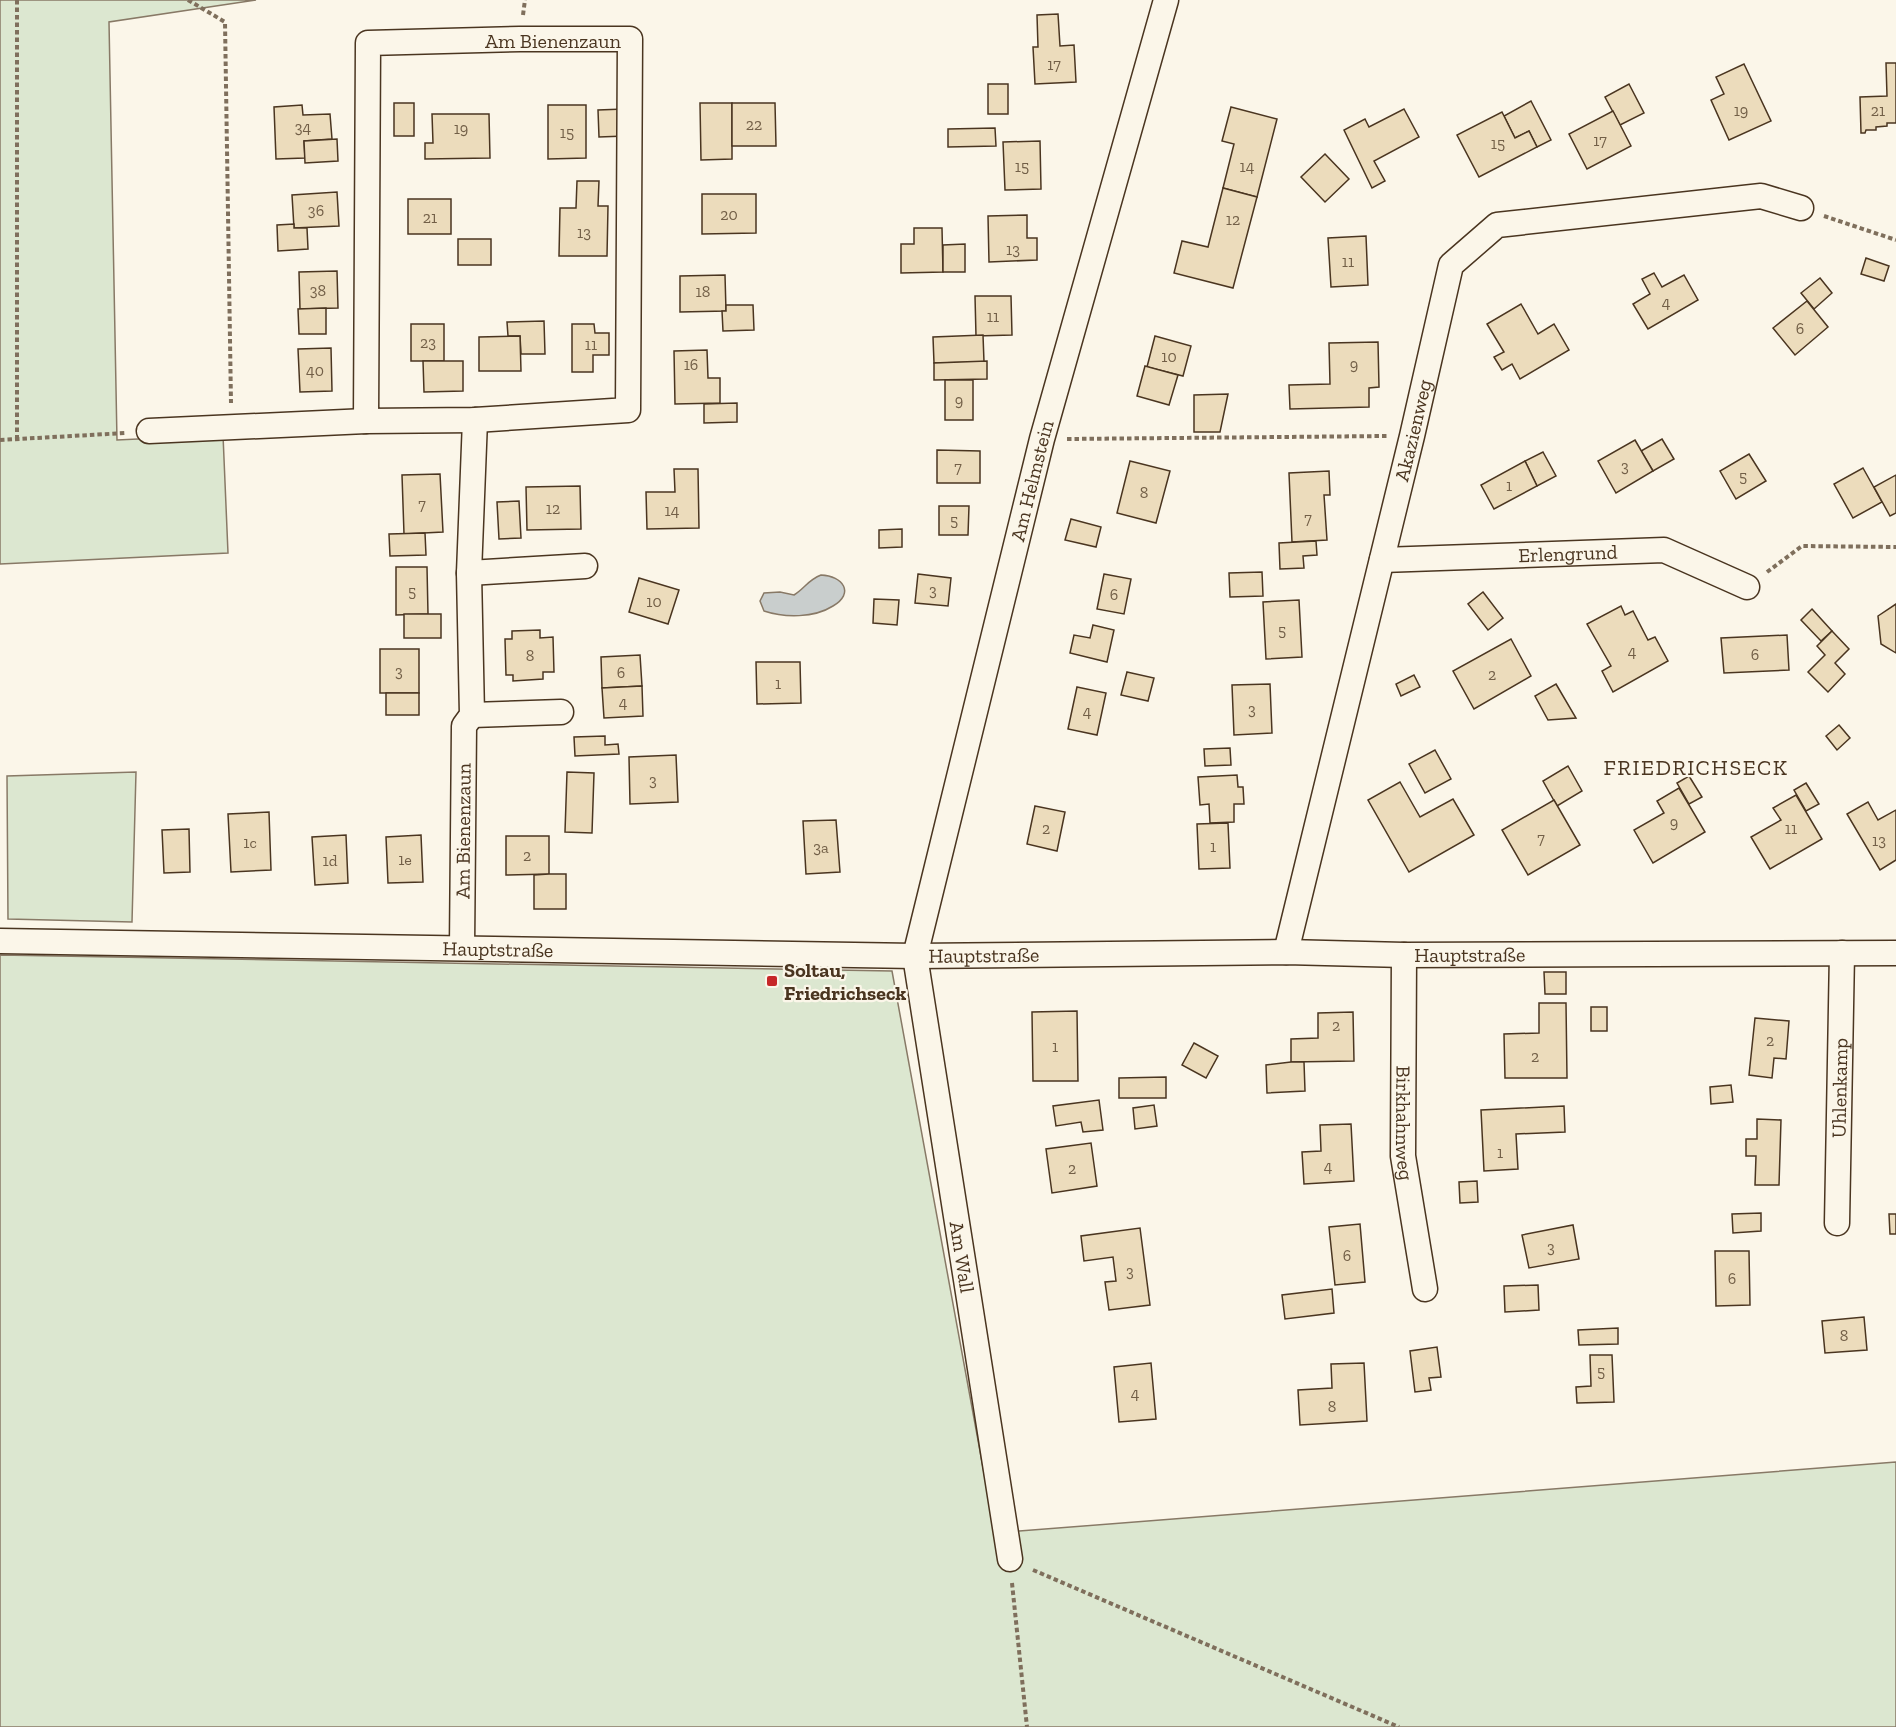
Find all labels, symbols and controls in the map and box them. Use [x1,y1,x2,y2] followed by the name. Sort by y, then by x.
[485,29,621,53] street label: Am Bienenzaun
[1047,55,1061,74] house number: 17
[1734,101,1748,120] house number: 19
[1871,101,1885,120] house number: 21
[746,115,762,134] house number: 22
[295,118,312,137] house number: 34
[454,119,468,138] house number: 19
[560,123,574,142] house number: 15
[1593,131,1607,150] house number: 17
[1491,134,1505,153] house number: 15
[1015,157,1029,176] house number: 15
[1240,157,1255,176] house number: 14
[308,201,324,220] house number: 36
[720,205,738,224] house number: 20
[423,208,437,227] house number: 21
[1226,210,1240,229] house number: 12
[577,223,591,242] house number: 13
[1006,240,1020,259] house number: 13
[1342,252,1354,271] house number: 11
[310,281,326,300] house number: 38
[696,282,710,301] house number: 18
[1662,293,1671,312] house number: 4
[987,307,999,326] house number: 11
[1796,319,1804,338] house number: 6
[420,333,436,352] house number: 23
[585,335,597,354] house number: 11
[1161,347,1177,366] house number: 10
[684,355,698,374] house number: 16
[1350,355,1358,374] house number: 9
[306,361,324,380] house number: 40
[1389,377,1437,484] street label: Akazienweg
[955,391,963,410] house number: 9
[1005,417,1059,544] street label: Am Helmstein
[1621,457,1629,476] house number: 3
[954,458,962,477] house number: 7
[1739,467,1747,486] house number: 5
[1506,476,1512,495] house number: 1
[1140,483,1148,502] house number: 8
[418,495,426,514] house number: 7
[546,499,560,518] house number: 12
[665,501,680,520] house number: 14
[1304,509,1312,528] house number: 7
[950,511,958,530] house number: 5
[1518,540,1618,567] street label: Erlengrund
[929,581,937,600] house number: 3
[408,582,416,601] house number: 5
[1110,585,1118,604] house number: 6
[646,592,662,611] house number: 10
[1278,621,1286,640] house number: 5
[1628,642,1637,661] house number: 4
[1751,645,1759,664] house number: 6
[526,646,534,665] house number: 8
[395,662,403,681] house number: 3
[617,663,625,682] house number: 6
[1488,665,1496,684] house number: 2
[775,674,781,693] house number: 1
[619,693,628,712] house number: 4
[1248,700,1256,719] house number: 3
[1083,702,1092,721] house number: 4
[1604,754,1788,781] district label: FRIEDRICHSECK
[450,762,476,899] street label: Am Bienenzaun
[649,771,657,790] house number: 3
[1670,813,1678,832] house number: 9
[1042,819,1050,838] house number: 2
[1785,819,1797,838] house number: 11
[1537,829,1545,848] house number: 7
[1872,831,1886,850] house number: 13
[243,833,257,852] house number: 1c
[1210,837,1216,856] house number: 1
[813,838,829,857] house number: 3a
[523,846,531,865] house number: 2
[398,850,412,869] house number: 1e
[323,851,338,870] house number: 1d
[442,936,554,962] street label: Hauptstraße
[928,943,1039,968] street label: Hauptstraße
[1414,943,1525,967] street label: Hauptstraße
[784,958,906,1005] place label: Soltau, Friedrichseck
[765,974,779,988] marker: Soltau, Friedrichseck
[1332,1016,1340,1035] house number: 2
[1766,1031,1774,1050] house number: 2
[1052,1037,1058,1056] house number: 1
[1827,1038,1852,1138] street label: Uhlenkamp
[1531,1047,1539,1066] house number: 2
[1391,1065,1419,1182] street label: Birkhahnweg
[1497,1143,1503,1162] house number: 1
[1324,1157,1333,1176] house number: 4
[1068,1159,1076,1178] house number: 2
[945,1219,979,1295] street label: Am Wall
[1547,1238,1555,1257] house number: 3
[1343,1246,1351,1265] house number: 6
[1126,1262,1134,1281] house number: 3
[1728,1269,1736,1288] house number: 6
[1840,1326,1848,1345] house number: 8
[1597,1362,1605,1381] house number: 5
[1131,1384,1140,1403] house number: 4
[1328,1397,1336,1416] house number: 8

